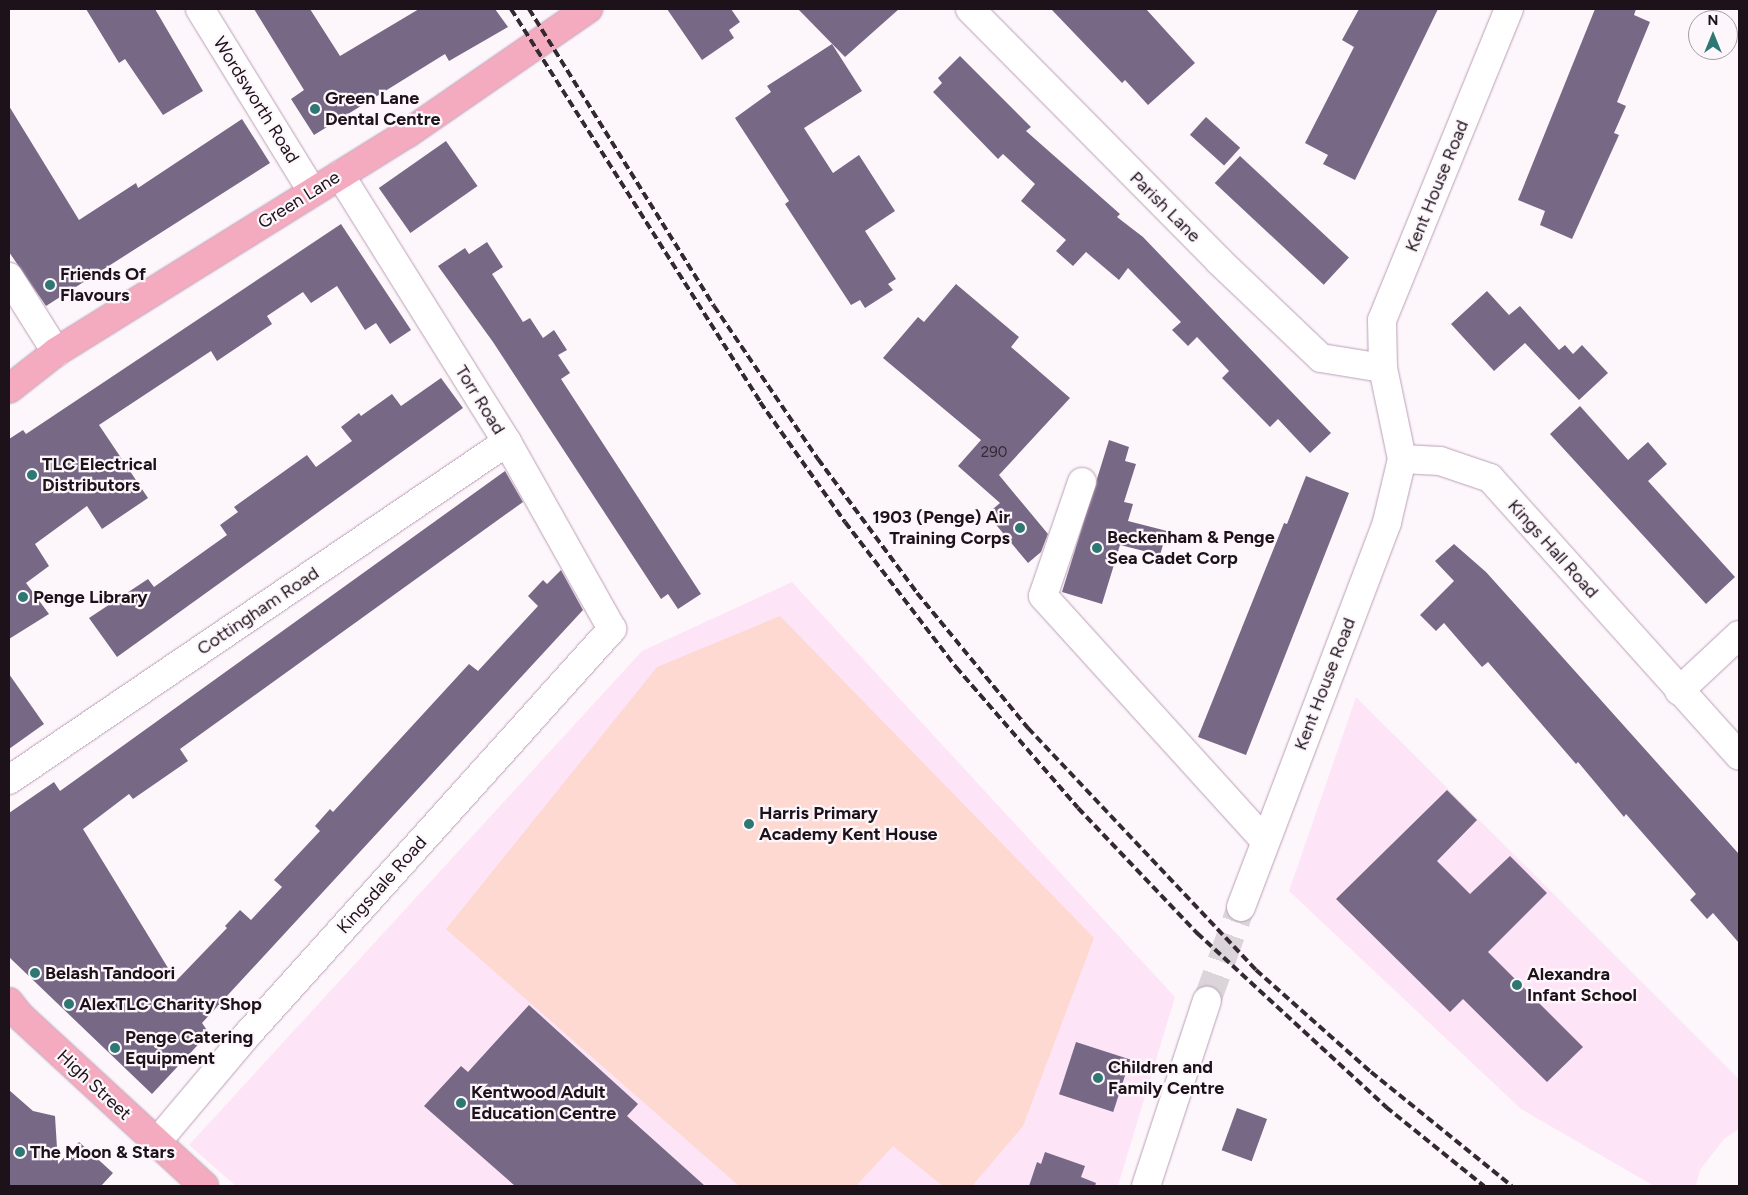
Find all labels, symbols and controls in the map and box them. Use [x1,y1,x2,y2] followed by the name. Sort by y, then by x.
[1688,10,1738,60] north arrow
[1708,12,1718,29] text: N
[208,33,304,167] street label: Wordsworth Road
[325,88,440,130] place label: Green Lane Dental Centre
[309,103,321,115] marker: Green Lane Dental Centre
[1401,117,1473,255] street label: Kent House Road
[254,166,344,234] street label: Green Lane
[1125,167,1205,247] street label: Parish Lane
[60,264,146,306] place label: Friends Of Flavours
[44,279,56,291] marker: Friends Of Flavours
[450,361,510,439] street label: Torr Road
[981,444,1007,462] house number: 290
[42,454,157,496] place label: TLC Electrical Distributors
[26,469,38,481] marker: TLC Electrical Distributors
[1503,495,1603,603] street label: Kings Hall Road
[872,507,1010,550] place label: 1903 (Penge) Air Training Corps
[1014,522,1026,534] marker: 1903 (Penge) Air Training Corps
[1107,527,1275,570] place label: Beckenham & Penge Sea Cadet Corp
[1091,542,1103,554] marker: Beckenham & Penge Sea Cadet Corp
[193,562,323,660] street label: Cottingham Road
[33,586,148,608] place label: Penge Library
[17,591,29,603] marker: Penge Library
[1290,615,1360,753] street label: Kent House Road
[759,803,938,846] place label: Harris Primary Academy Kent House
[743,818,755,830] marker: Harris Primary Academy Kent House
[333,832,431,938] street label: Kingsdale Road
[45,962,175,984] place label: Belash Tandoori
[1527,964,1637,1006] place label: Alexandra Infant School
[29,967,41,979] marker: Belash Tandoori
[1511,979,1523,991] marker: Alexandra Infant School
[79,993,262,1015] place label: AlexTLC Charity Shop
[63,998,75,1010] marker: AlexTLC Charity Shop
[125,1027,253,1070] place label: Penge Catering Equipment
[109,1042,121,1054] marker: Penge Catering Equipment
[53,1045,135,1125] street label: High Street
[1108,1057,1224,1100] place label: Children and Family Centre
[1092,1072,1104,1084] marker: Children and Family Centre
[471,1082,616,1124] place label: Kentwood Adult Education Centre
[455,1097,467,1109] marker: Kentwood Adult Education Centre
[30,1141,175,1163] place label: The Moon & Stars
[14,1146,26,1158] marker: The Moon & Stars

